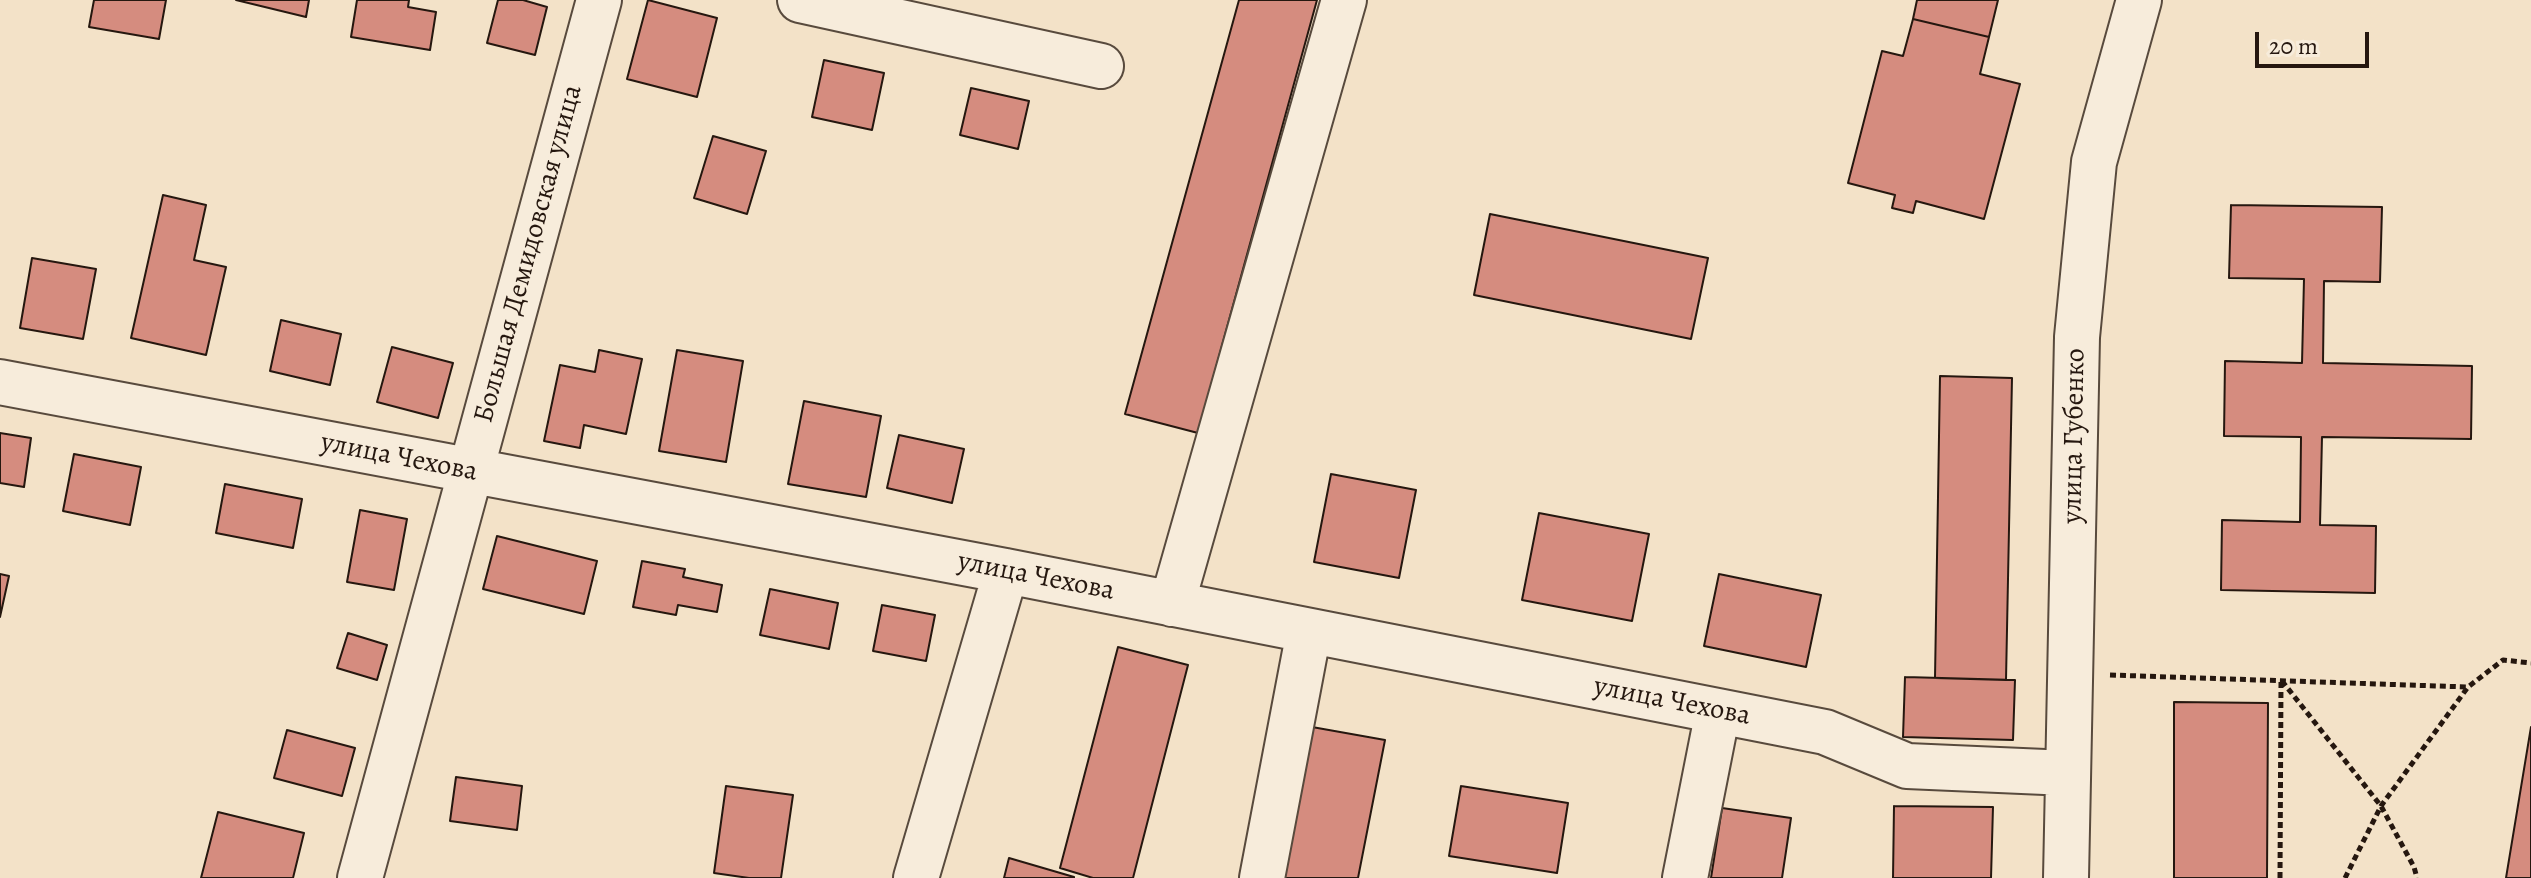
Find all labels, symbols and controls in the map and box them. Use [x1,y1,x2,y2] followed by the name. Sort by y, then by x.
[2259,16,2373,66] scale bar
[2269,30,2318,62] text: 20 m
[468,81,590,427] street label: Большая Демидовская улица
[2057,348,2093,524] street label: улица Губенко
[318,426,480,490] street label: улица Чехова
[955,545,1117,609] street label: улица Чехова
[1591,670,1753,734] street label: улица Чехова

